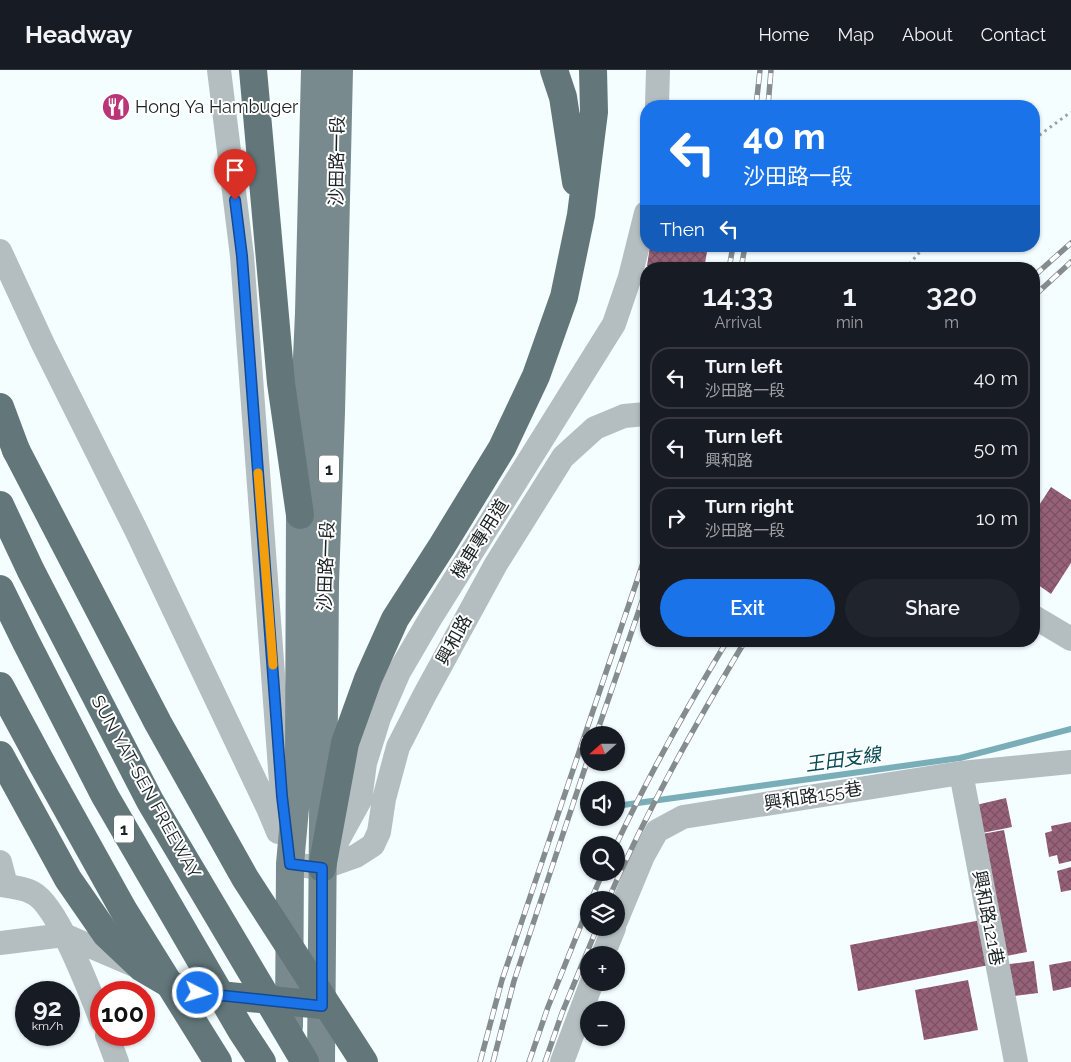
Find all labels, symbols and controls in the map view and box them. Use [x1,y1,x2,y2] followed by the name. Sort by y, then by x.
[25,20,133,49] text: Headway
[758,24,809,45] text: Home
[837,24,874,45] text: Map
[902,24,953,45] text: About
[981,24,1046,45] text: Contact
[101,92,131,122] restaurant icon: Hong Ya Hambuger
[135,96,299,117] place label: Hong Ya Hambuger
[325,116,348,206] street label: 沙田路一段
[743,116,825,157] text: 40 m
[660,120,725,185] icon: left
[214,149,256,200] pin
[221,156,249,184] icon: arrive
[743,163,853,189] text: 沙田路一段
[715,215,743,243] icon: left
[660,218,705,240] text: Then
[703,278,773,313] text: 14:33
[843,278,857,313] text: 1
[926,278,977,313] text: 320
[714,313,761,332] text: Arrival
[836,313,863,332] text: min
[944,313,959,332] text: m
[705,355,782,377] text: Turn left
[662,364,690,392] icon: left
[974,367,1018,389] text: 40 m
[705,381,785,400] text: 沙田路一段
[705,425,782,447] text: Turn left
[662,434,690,462] icon: left
[974,437,1018,459] text: 50 m
[705,451,753,470] text: 興和路
[319,456,339,482] road number: 1
[447,495,512,582] street label: 機車專用道
[705,495,794,517] text: Turn right
[662,504,690,532] icon: right
[976,507,1018,529] text: 10 m
[313,521,338,611] street label: 沙田路一段
[705,521,785,540] text: 沙田路一段
[660,579,835,637] button: Exit
[845,579,1020,637] button: Share
[431,611,476,668] street label: 興和路
[87,692,206,882] street label: SUN YAT-SEN FREEWAY
[580,726,625,771] north arrow
[580,726,625,1046] map controls
[804,743,884,775] water label: 王田支線
[762,777,864,814] street label: 興和路155巷
[580,781,625,826] button: sound
[114,816,134,842] road number: 1
[580,836,625,881] button: search
[969,868,1008,967] street label: 興和路121巷
[580,891,625,936] button: layers
[580,946,625,991] button: +
[171,966,223,1018] position arrow
[90,981,155,1046] speed limit sign: 100
[33,992,62,1022] text: 92
[580,1001,625,1046] button: −
[32,1019,63,1033] text: km/h

